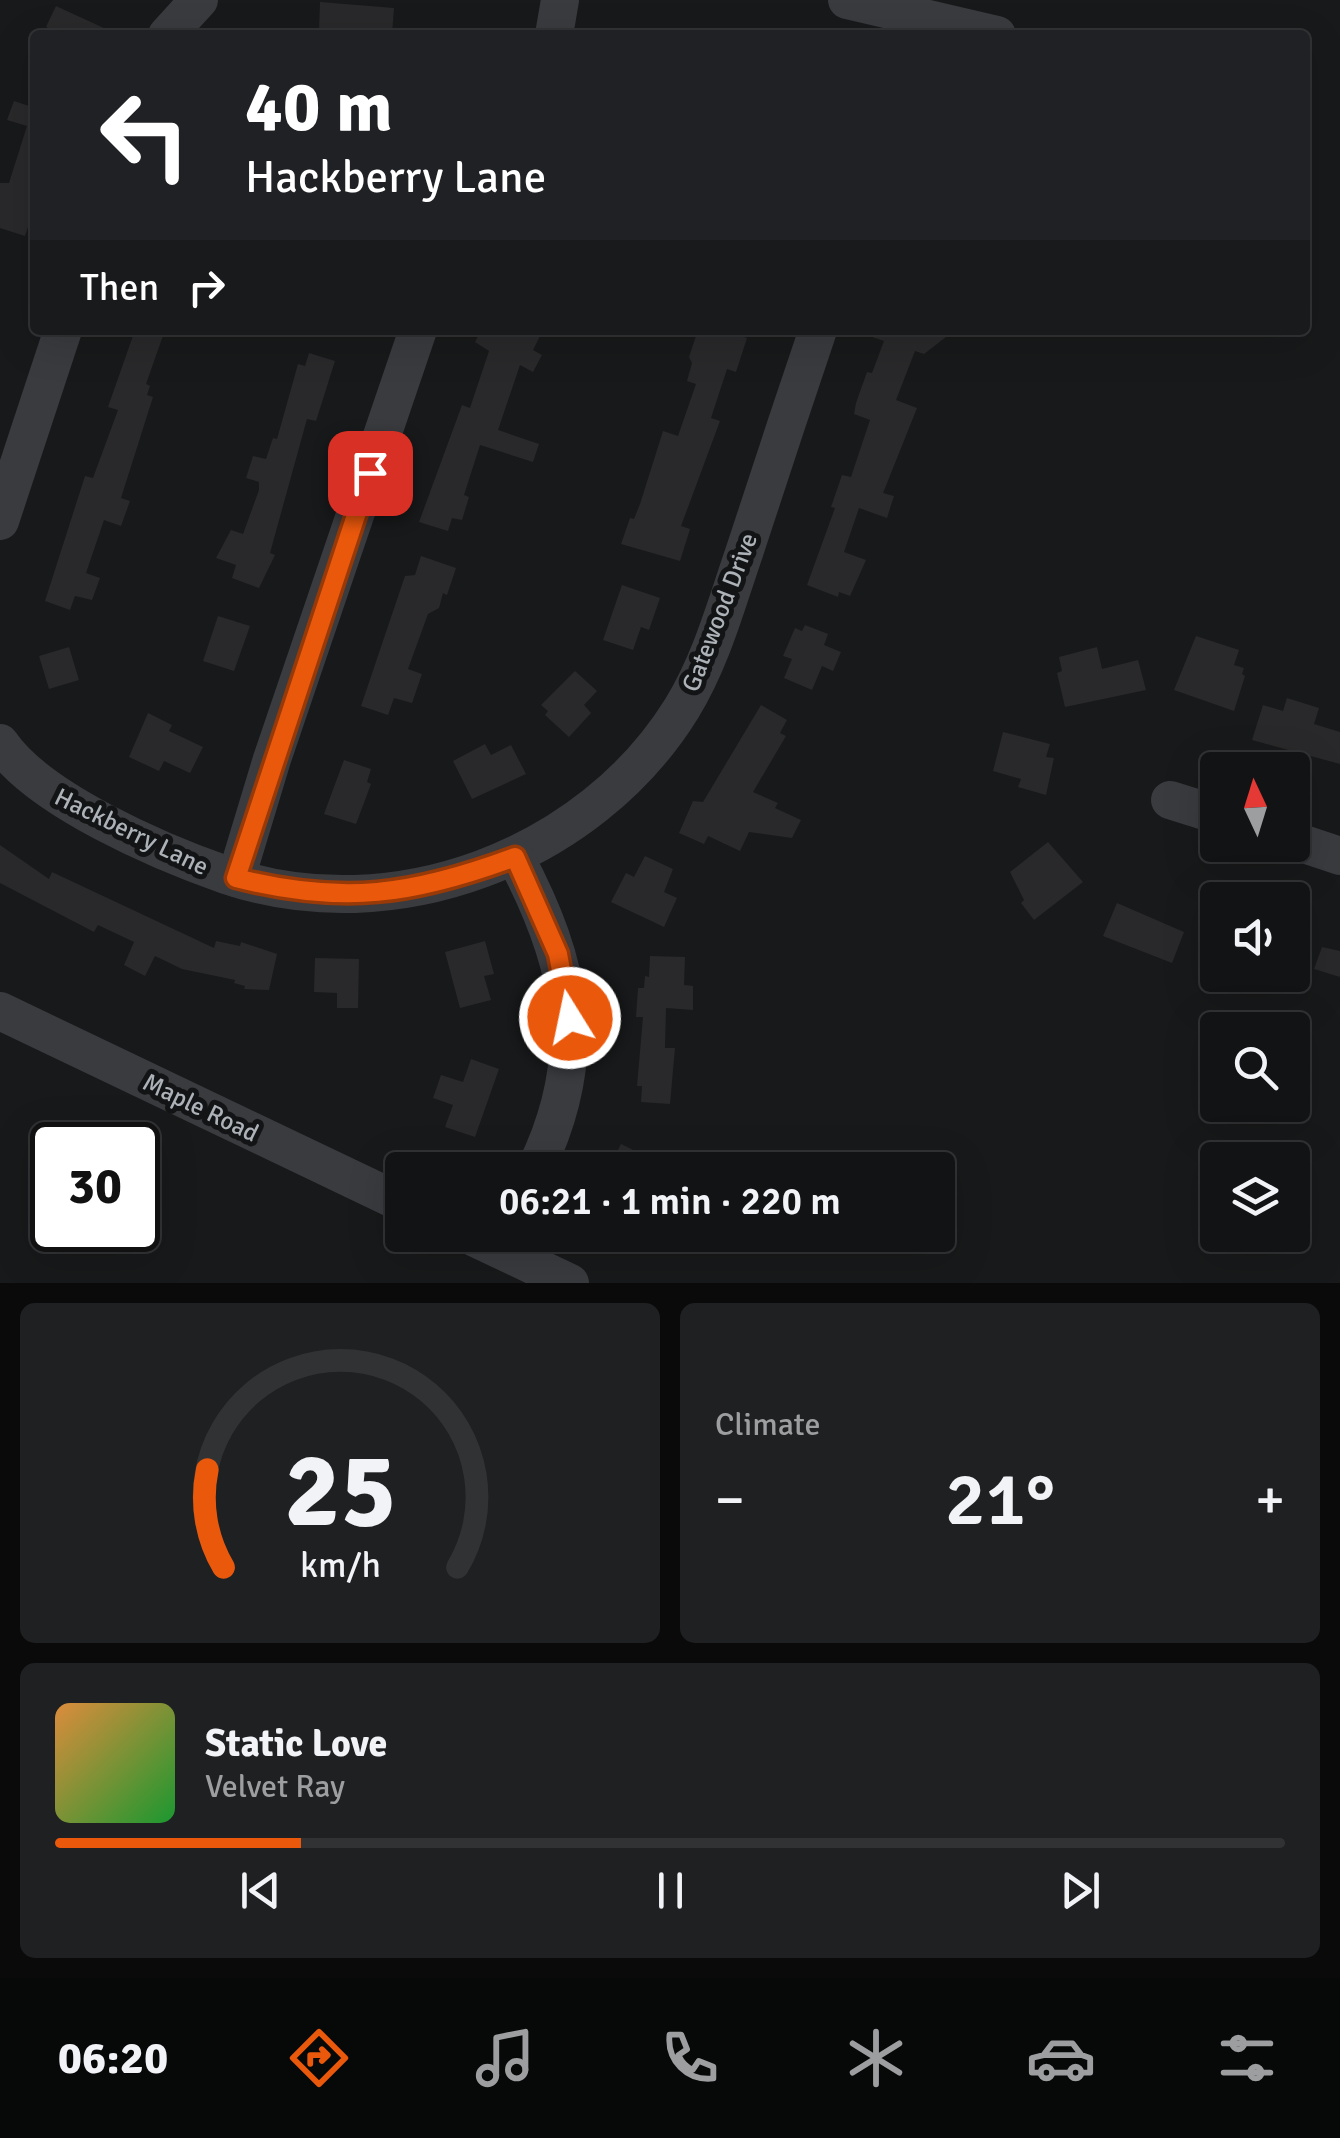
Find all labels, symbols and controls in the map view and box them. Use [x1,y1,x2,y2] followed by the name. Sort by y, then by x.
[245,64,393,150] text: 40 m
[80,70,210,200] icon: left
[245,150,546,205] text: Hackberry Lane
[179,260,234,315] icon: right
[80,264,159,311] text: Then
[328,431,413,516] pin
[343,446,398,501] icon: arrive
[675,528,764,696] street label: Gatewood Drive
[1200,752,1310,862] north arrow
[1200,752,1310,1252] map controls
[50,781,214,882] street label: Hackberry Lane
[1200,882,1310,992] button: sound
[518,966,622,1070] position arrow
[1200,1012,1310,1122] button: search
[138,1066,264,1149] street label: Maple Road
[30,1122,160,1252] speed limit sign: 30
[1200,1142,1310,1252] button: layers
[499,1178,841,1225] text: 06:21 · 1 min · 220 m
[715,1405,821,1444] text: Climate
[284,1427,396,1555] text: 25
[945,1453,1055,1546] text: 21°
[715,1466,745,1534] text: −
[1255,1466,1285,1534] text: +
[300,1543,380,1587] text: km/h
[205,1720,387,1767] text: Static Love
[205,1767,345,1806] text: Velvet Ray
[233,1863,288,1918] icon: previous
[643,1863,698,1918] icon: pause
[1053,1863,1108,1918] icon: next
[284,2023,354,2093] icon: directions
[470,2023,540,2093] icon: music
[655,2023,725,2093] icon: phone
[841,2023,911,2093] icon: climate
[1026,2023,1096,2093] icon: car
[1212,2023,1282,2093] icon: filters
[58,2031,168,2086] text: 06:20

